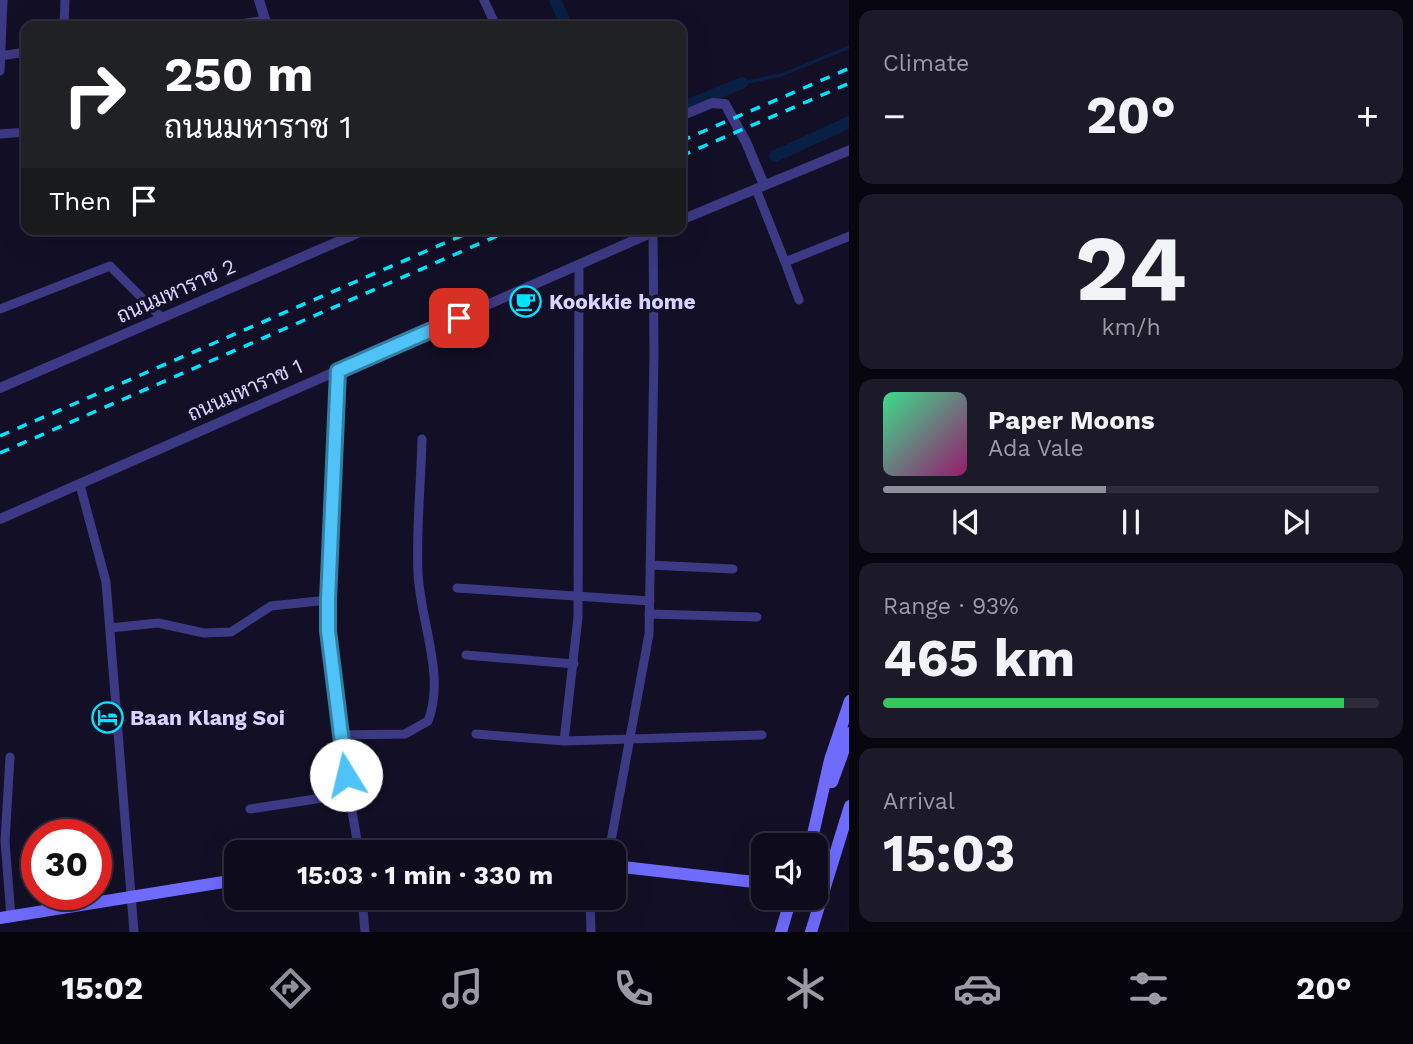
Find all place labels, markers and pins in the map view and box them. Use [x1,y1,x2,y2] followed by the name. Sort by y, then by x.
[509,285,543,319] cafe icon: Kookkie home
[429,288,489,348] pin
[549,289,696,314] place label: Kookkie home
[90,701,124,735] hotel icon: Baan Klang Soi
[130,705,285,730] place label: Baan Klang Soi

